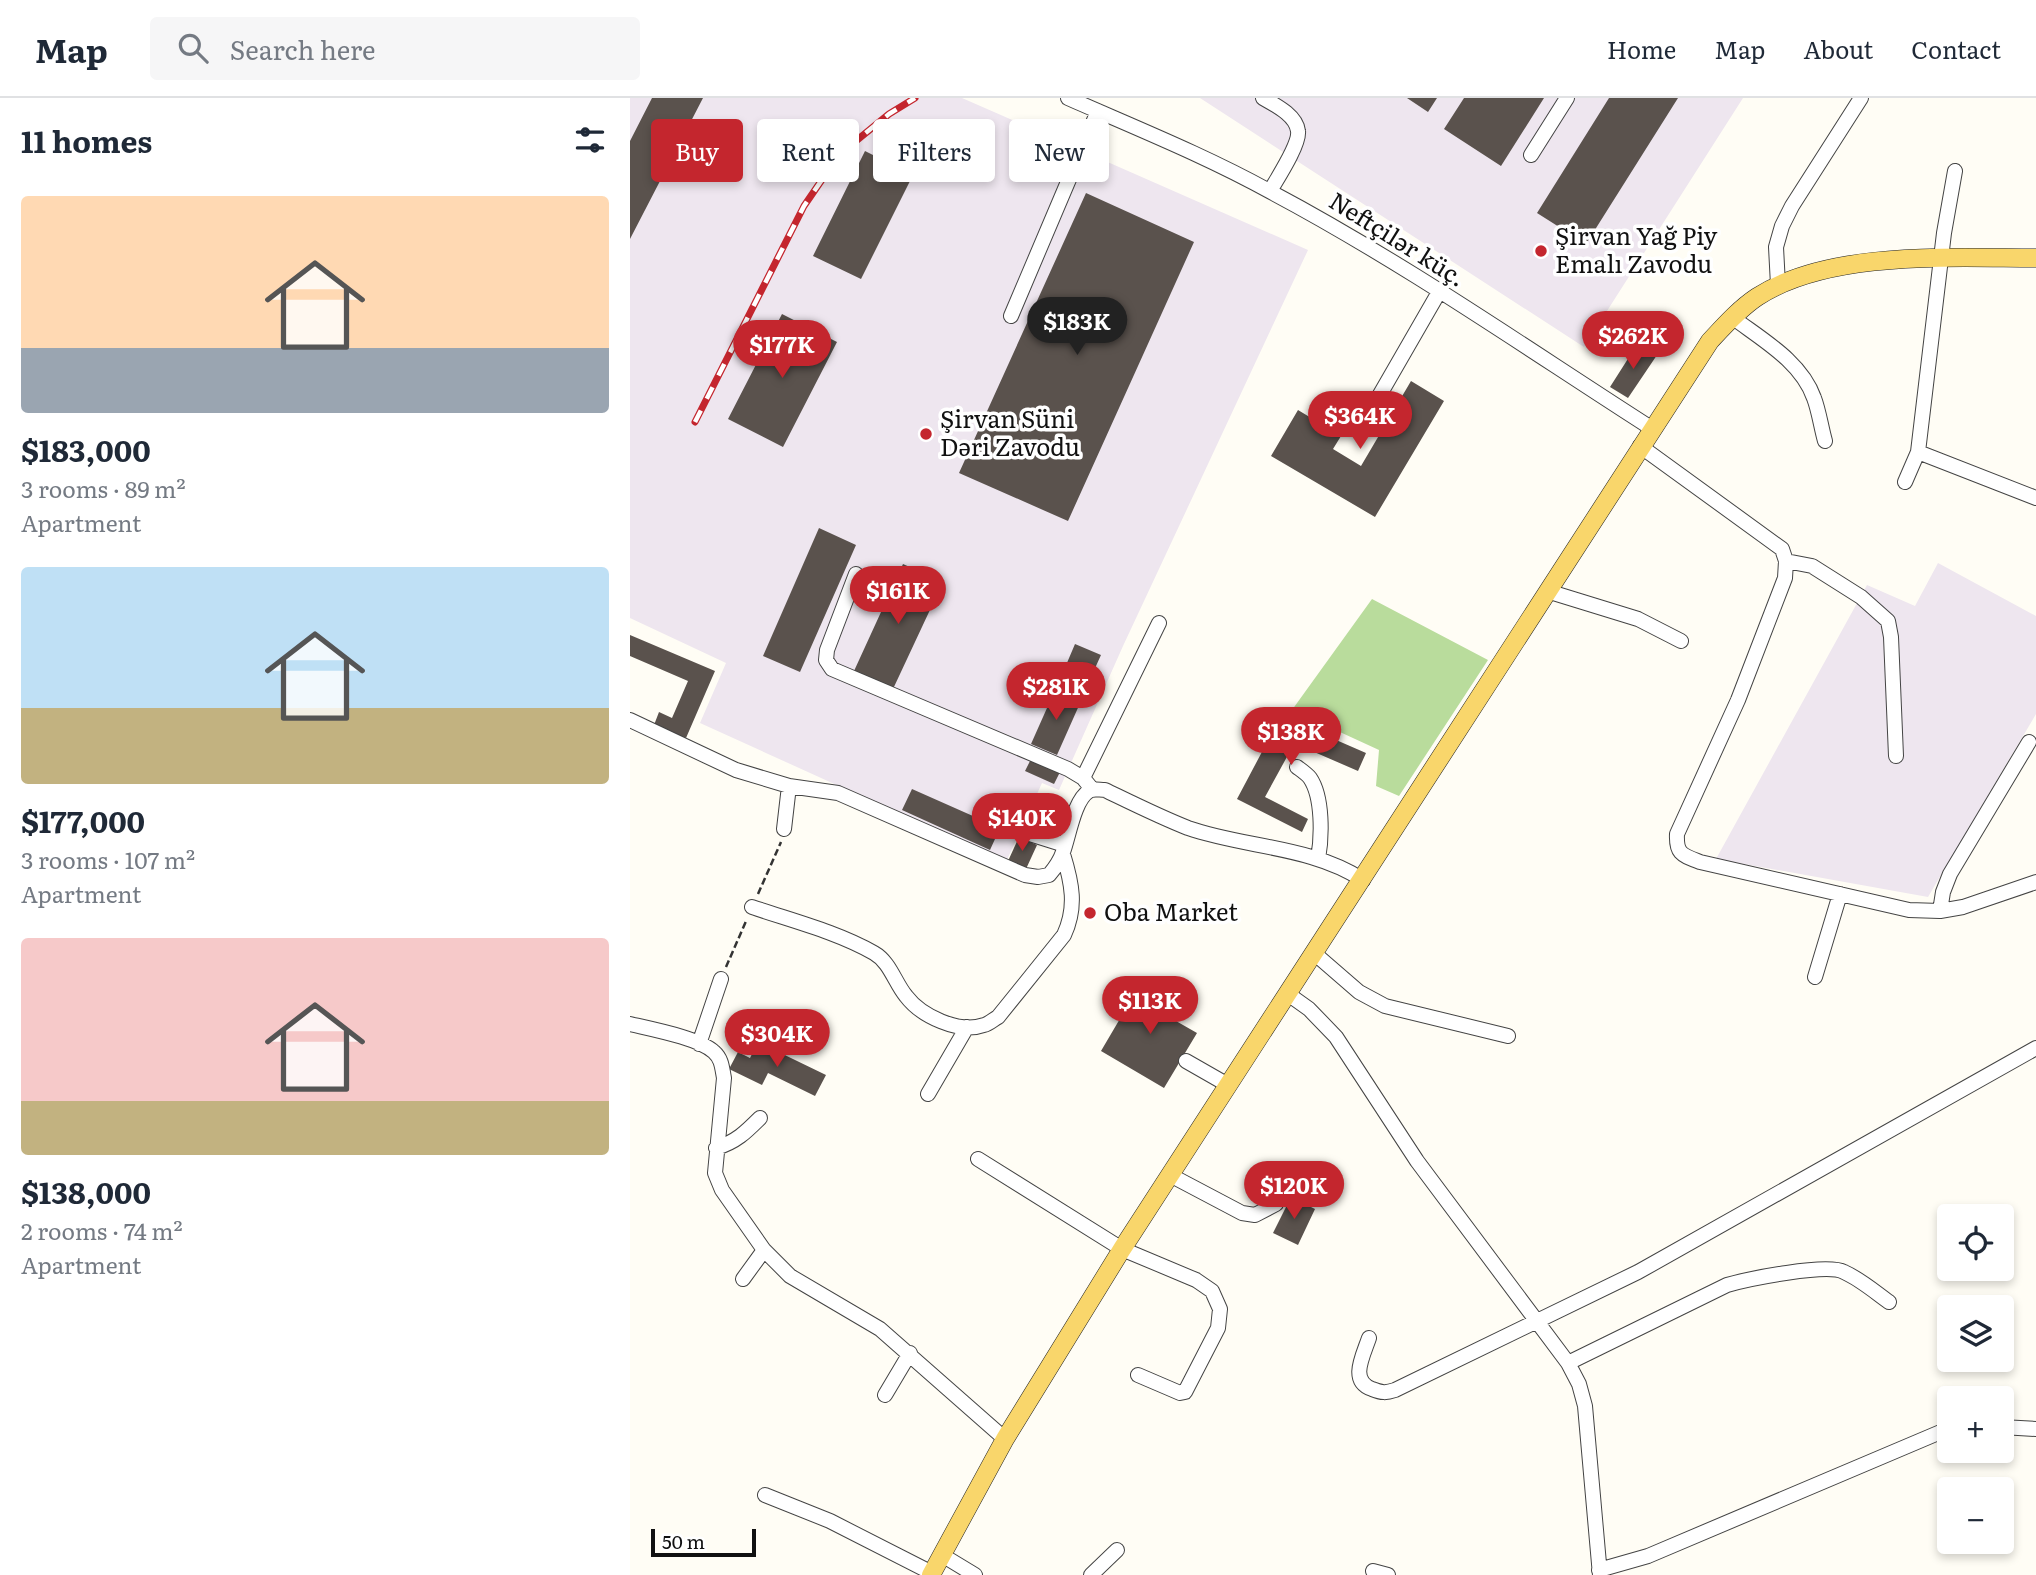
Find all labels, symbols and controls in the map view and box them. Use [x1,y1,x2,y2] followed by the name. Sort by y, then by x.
[150,17,640,80] search box
[35,24,108,73] text: Map
[174,29,212,67] icon: search
[230,29,376,68] text: Search here
[1607,31,1676,66] text: Home
[1714,31,1765,66] text: Map
[1803,31,1873,66] text: About
[1911,31,2001,66] text: Contact
[21,118,152,162] text: 11 homes
[651,119,743,182] chip: Buy
[757,119,859,182] chip: Rent
[873,119,995,182] chip: Filters
[1009,119,1109,182] chip: New
[571,121,609,159] icon: filters
[1323,182,1473,294] street label: Neftçilər küç.
[1555,217,1718,280] place label: Şirvan Yağ Piy Emalı Zavodu
[252,242,378,368] icon: home
[1533,243,1549,259] marker: Şirvan Yağ Piy Emalı Zavodu
[1028,298,1126,357] pin: $183K
[1043,303,1111,337] text: $183K
[1584,312,1682,371] pin: $262K
[1598,317,1668,351] text: $262K
[733,320,831,380] pin: $177K
[749,326,815,360] text: $177K
[1311,392,1409,451] pin: $364K
[1324,397,1396,431] text: $364K
[940,400,1080,463] place label: Şirvan Süni Dəri Zavodu
[918,426,934,442] marker: Şirvan Süni Dəri Zavodu
[21,427,151,471] text: $183,000
[21,471,186,505] text: 3 rooms · 89 m²
[21,505,141,539] text: Apartment
[849,566,947,626] pin: $161K
[866,572,930,606] text: $161K
[252,613,378,739] icon: home
[1007,662,1105,722] pin: $281K
[1022,668,1090,702] text: $281K
[1242,708,1340,767] pin: $138K
[1257,713,1325,747] text: $138K
[973,794,1071,853] pin: $140K
[21,798,145,842] text: $177,000
[988,799,1056,833] text: $140K
[21,842,195,876] text: 3 rooms · 107 m²
[21,876,141,910] text: Apartment
[1104,893,1238,928] place label: Oba Market
[1082,905,1098,921] marker: Oba Market
[1101,976,1199,1036] pin: $113K
[1118,982,1182,1016] text: $113K
[252,984,378,1110] icon: home
[728,1010,826,1069] pin: $304K
[741,1015,813,1049] text: $304K
[1245,1162,1343,1221] pin: $120K
[1260,1167,1328,1201] text: $120K
[21,1169,151,1213] text: $138,000
[1937,1204,2014,1554] map controls
[1937,1204,2014,1281] button: locate
[21,1213,183,1247] text: 2 rooms · 74 m²
[21,1247,141,1281] text: Apartment
[1937,1295,2014,1372] button: layers
[1937,1386,2014,1463] button: +
[1937,1477,2014,1554] button: −
[651,1526,756,1558] scale bar
[662,1527,705,1555] text: 50 m

